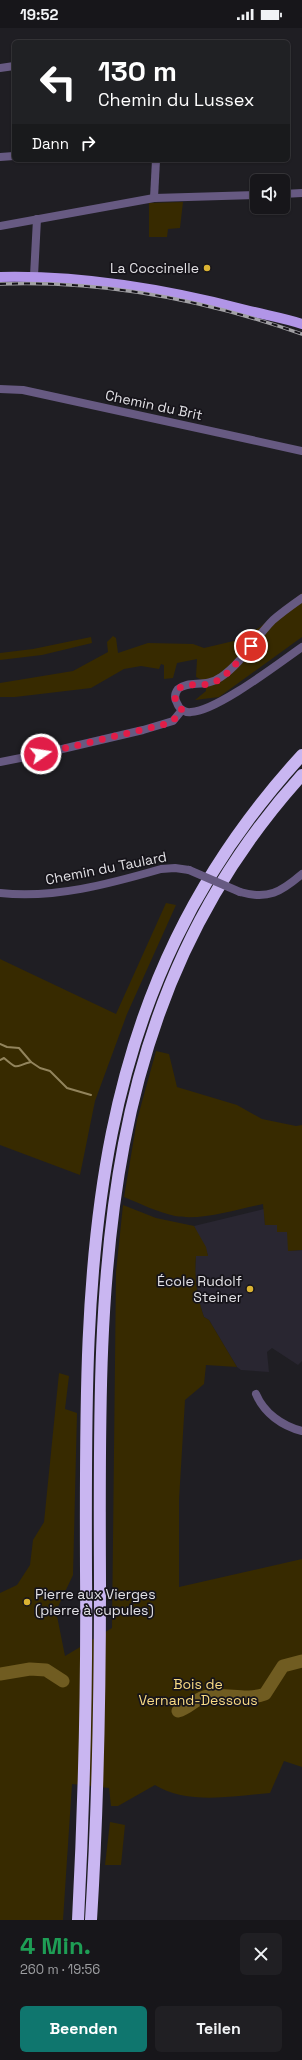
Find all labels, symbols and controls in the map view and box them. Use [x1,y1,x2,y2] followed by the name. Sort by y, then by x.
[20,5,58,24] text: 19:52
[98,53,177,89] text: 130 m
[32,56,84,108] icon: left
[98,88,255,111] text: Chemin du Lussex
[77,132,99,154] icon: right
[32,134,69,153] text: Dann
[250,174,290,214] map controls
[250,174,290,214] button: sound
[110,259,199,277] place label: La Coccinelle
[202,263,212,273] marker: La Coccinelle
[104,386,204,424] street label: Chemin du Brit
[234,629,268,663] pin
[240,635,262,657] icon: arrive
[20,733,62,775] position arrow
[44,847,168,889] street label: Chemin du Taulard
[157,1272,242,1306] place label: École Rudolf Steiner
[245,1284,255,1294] marker: École Rudolf Steiner
[35,1585,156,1619] place label: Pierre aux Vierges (pierre à cupules)
[22,1597,32,1607] marker: Pierre aux Vierges (pierre à cupules)
[138,1675,258,1709] park label: Bois de Vernand-Dessous
[20,1930,91,1961] text: 4 Min.
[240,1933,282,1975] button: close
[20,1961,100,1978] text: 260 m · 19:56
[20,2006,147,2052] button: Beenden
[155,2006,282,2052] button: Teilen

